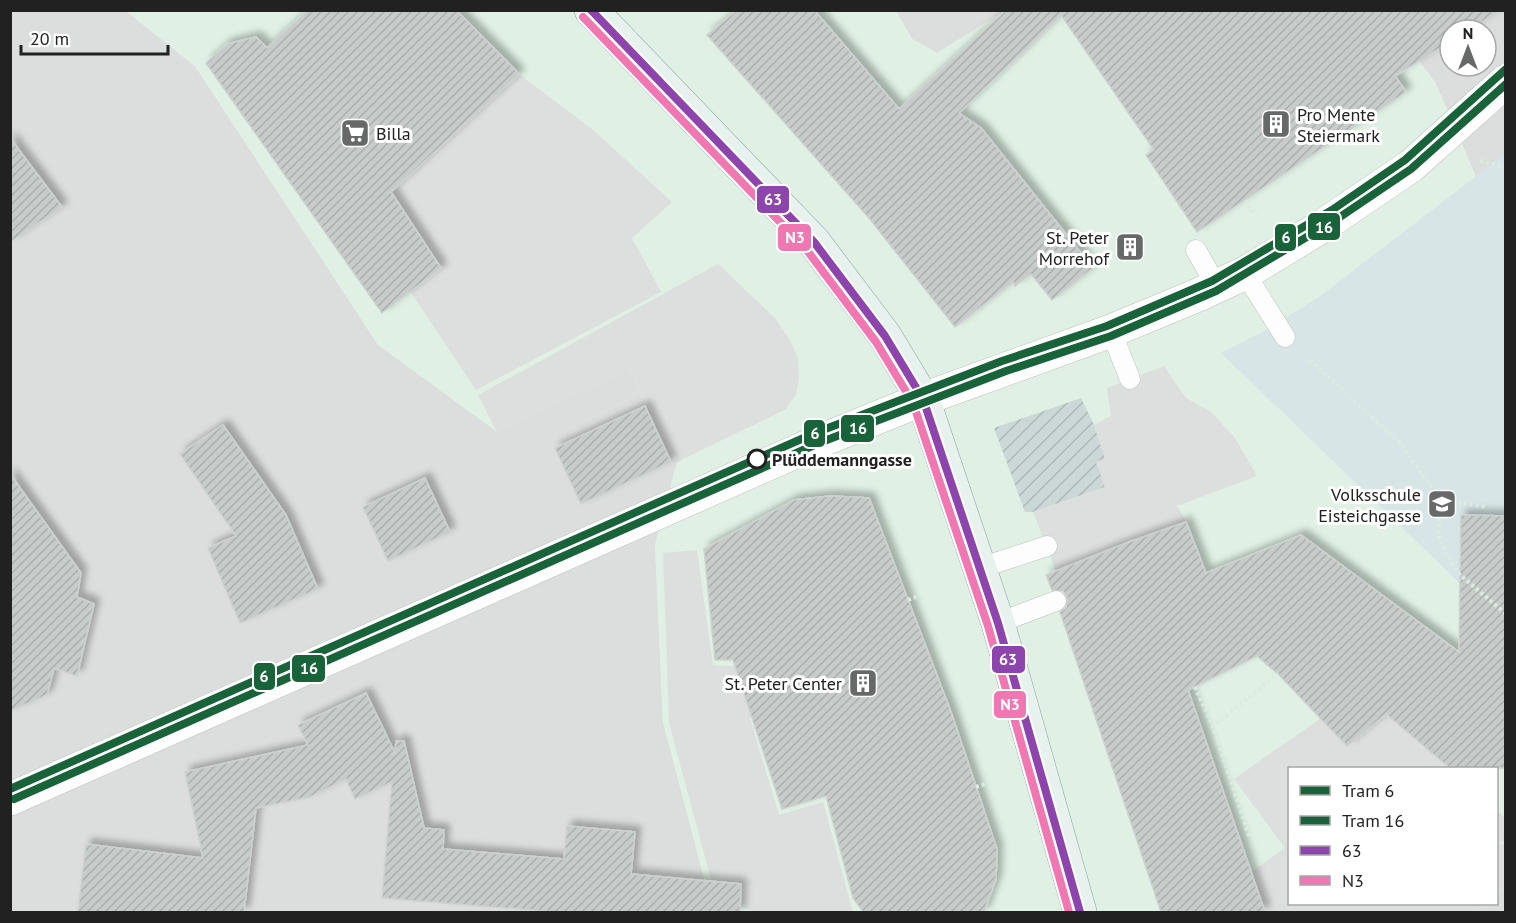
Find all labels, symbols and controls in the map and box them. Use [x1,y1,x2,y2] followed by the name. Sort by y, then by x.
[21,18,168,56] scale bar
[1438,18,1498,78] north arrow
[1463,23,1473,43] text: N
[30,27,69,50] text: 20 m
[1297,103,1380,147] place label: Pro Mente Steiermark
[1260,108,1292,140] building icon: Pro Mente Steiermark
[339,117,371,149] supermarket icon: Billa
[376,122,411,145] place label: Billa
[756,185,790,214] line badge: 63
[764,189,782,209] text: 63
[1307,212,1341,241] line badge: 16
[1315,217,1333,237] text: 16
[777,223,812,252] line badge: N3
[1274,223,1297,252] line badge: 6
[1039,226,1110,270] place label: St. Peter Morrehof
[785,227,805,247] text: N3
[1281,227,1291,247] text: 6
[1114,231,1146,263] building icon: St. Peter Morrehof
[840,414,875,443] line badge: 16
[849,418,867,438] text: 16
[803,419,826,448] line badge: 6
[810,423,820,443] text: 6
[772,448,912,471] place label: Plüddemanngasse
[747,449,767,469] marker: Plüddemanngasse
[1318,483,1421,527] place label: Volksschule Eisteichgasse
[1426,488,1458,520] school or university icon: Volksschule Eisteichgasse
[991,645,1026,674] line badge: 63
[999,649,1017,669] text: 63
[291,654,326,683] line badge: 16
[300,658,318,678] text: 16
[253,662,276,691] line badge: 6
[259,666,269,686] text: 6
[847,667,879,699] building icon: St. Peter Center
[724,672,842,695] place label: St. Peter Center
[993,690,1027,719] line badge: N3
[1000,694,1020,714] text: N3
[1288,767,1498,905] legend
[1342,779,1394,802] text: Tram 6
[1342,809,1404,832] text: Tram 16
[1342,839,1362,862] text: 63
[1342,869,1364,892] text: N3

